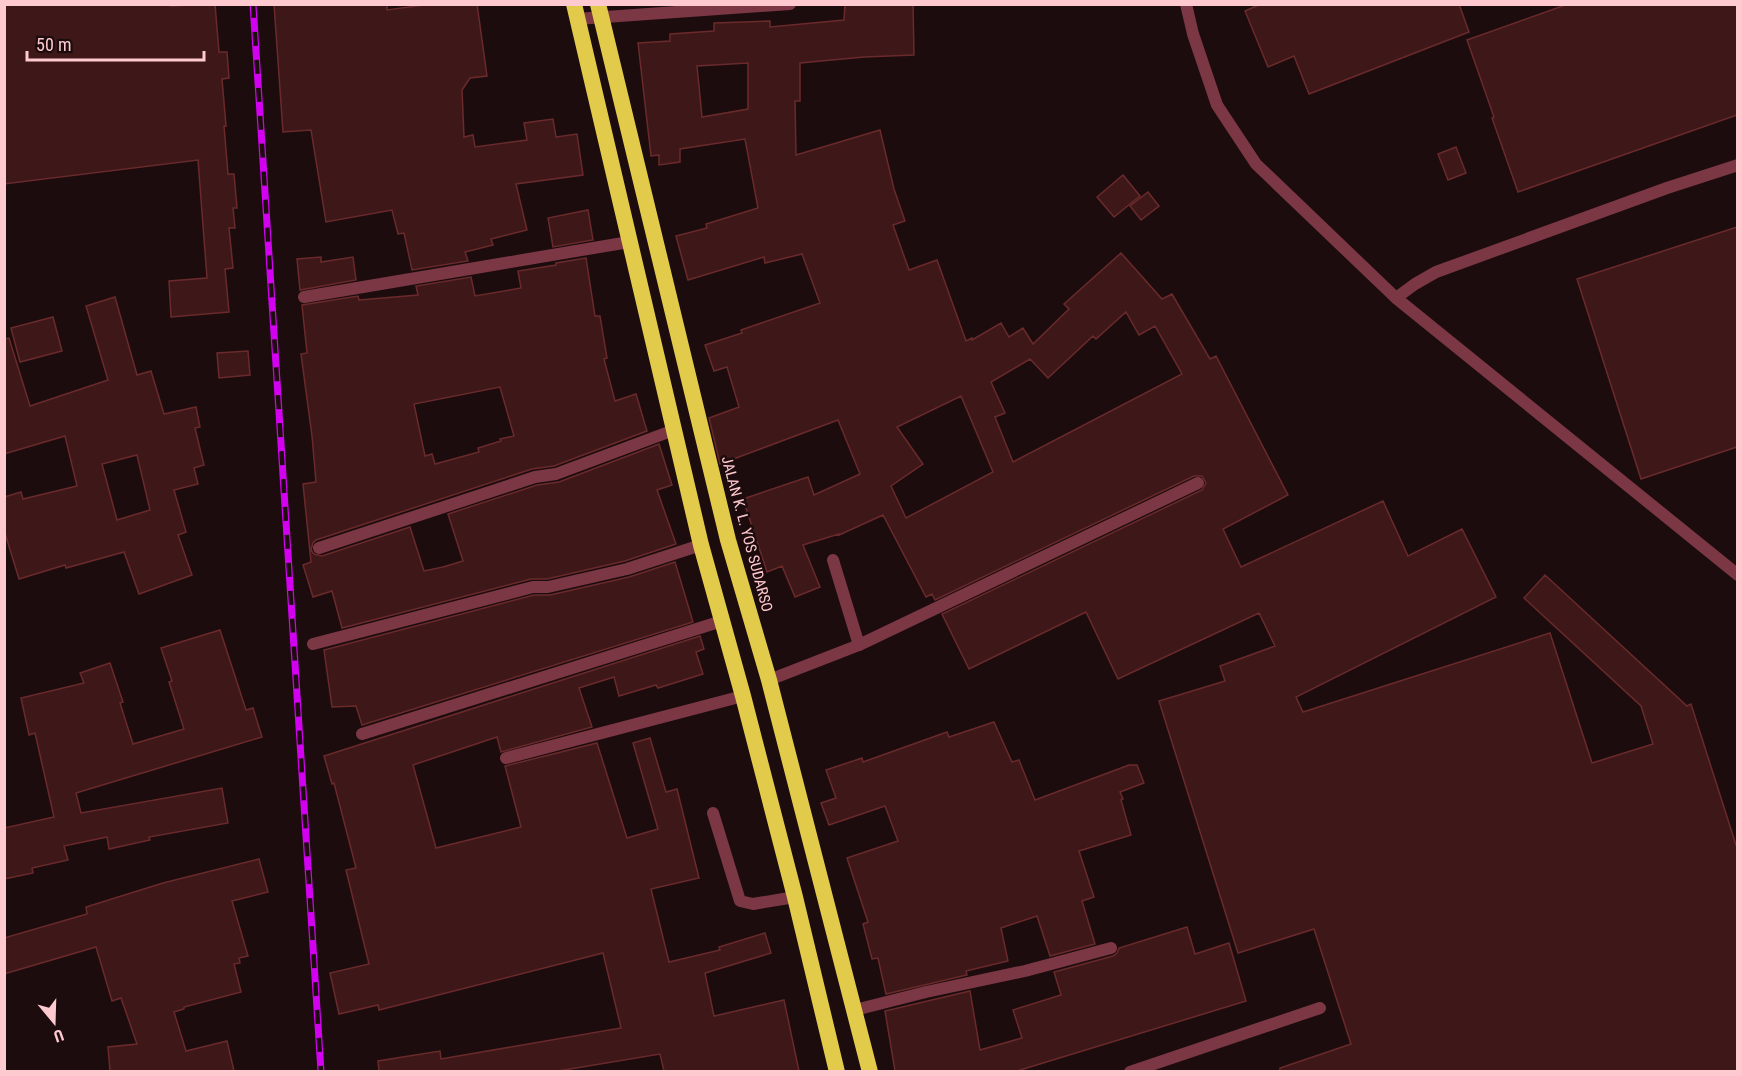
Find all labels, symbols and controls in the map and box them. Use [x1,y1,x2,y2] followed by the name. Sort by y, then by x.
[27,24,204,62] scale bar
[36,34,71,55] text: 50 m
[718,454,776,614] street label: JALAN K. L. YOS SUDARSO
[24,992,84,1052] north arrow
[51,1025,66,1046] text: U

